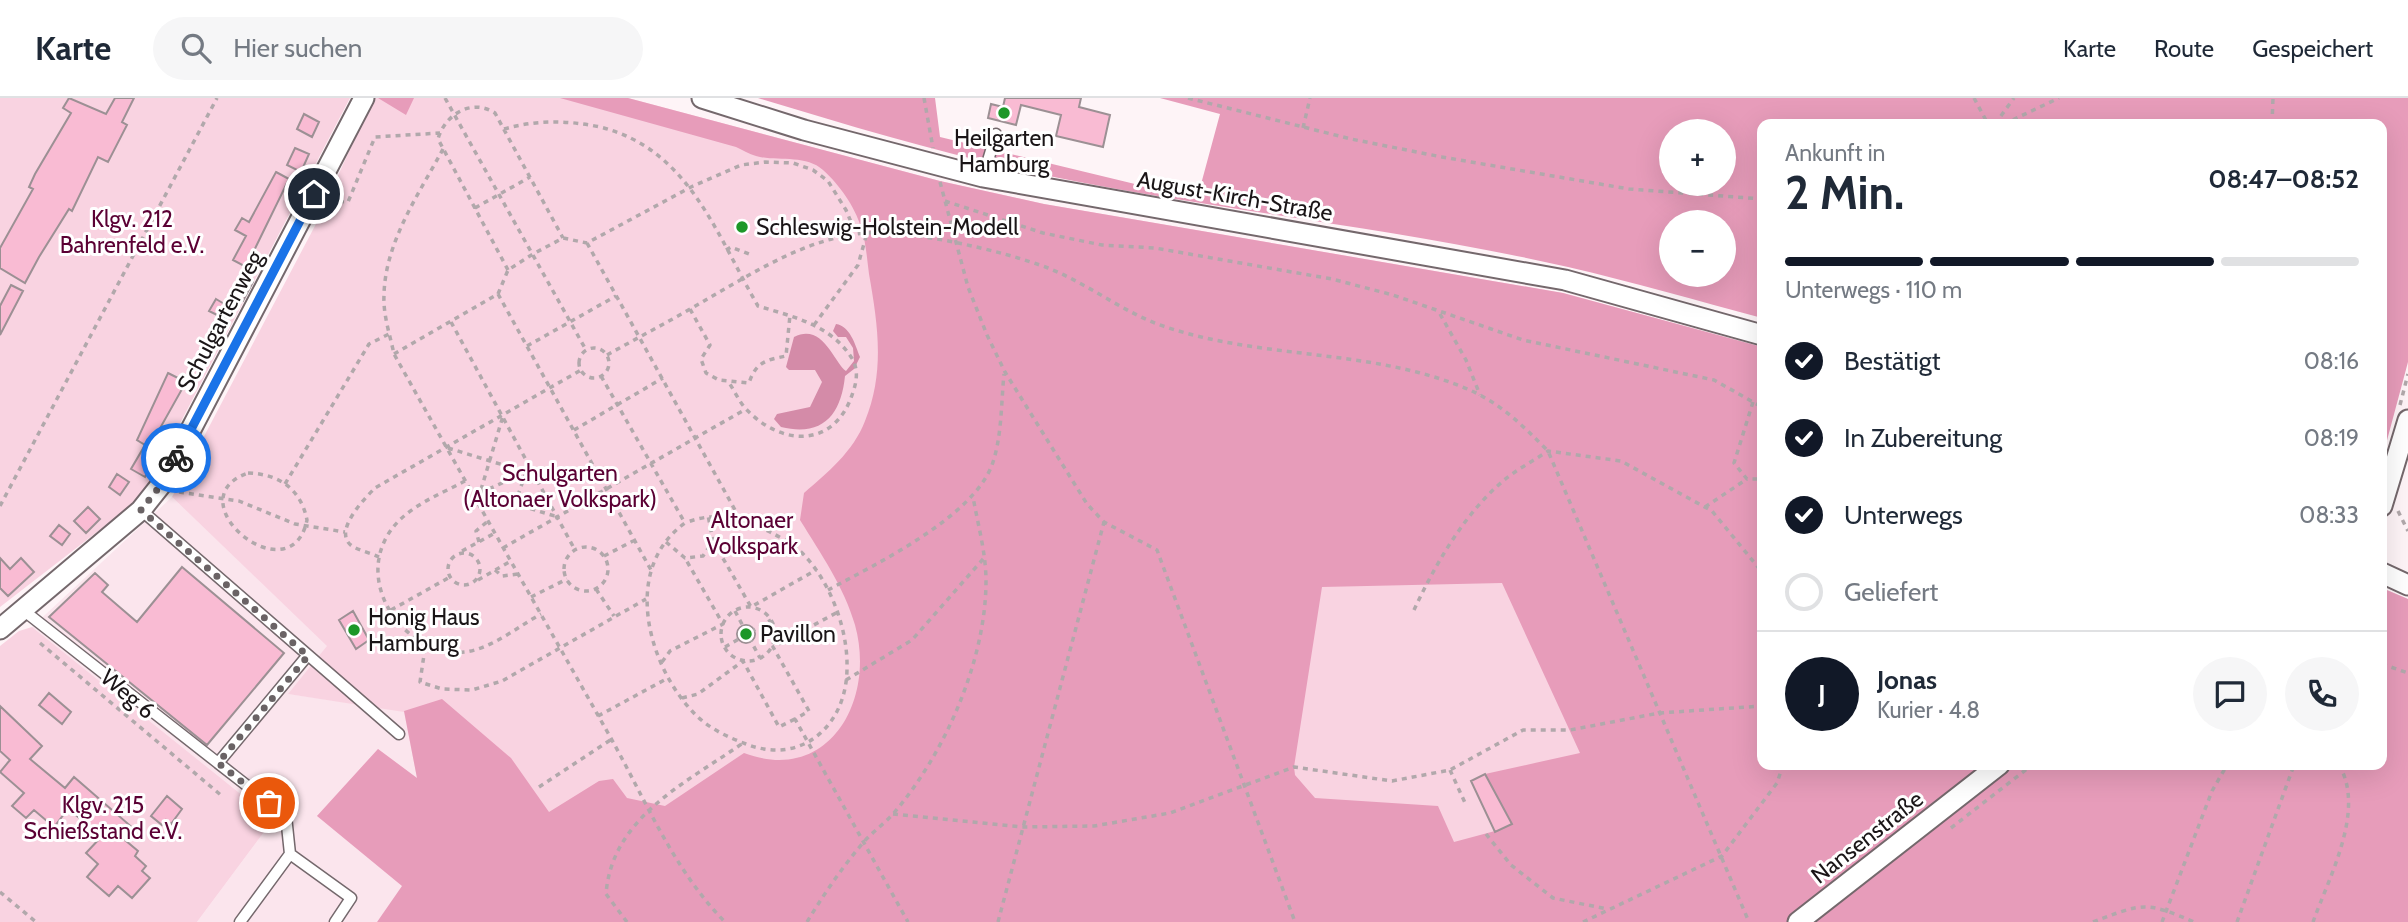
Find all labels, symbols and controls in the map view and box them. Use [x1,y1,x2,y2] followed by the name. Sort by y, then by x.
[153,17,643,80] search box
[35,28,111,68] text: Karte
[177,29,215,67] icon: search
[233,32,362,64] text: Hier suchen
[2063,34,2116,63] text: Karte
[2154,34,2214,63] text: Route
[2252,34,2373,63] text: Gespeichert
[996,105,1012,121] marker: Heilgarten Hamburg
[1659,119,1736,287] map controls
[1659,119,1736,196] button: +
[954,124,1054,178] place label: Heilgarten Hamburg
[1785,139,1885,167] text: Ankunft in
[2208,163,2359,195] text: 08:47–08:52
[284,164,344,224] pin
[1135,165,1335,227] street label: August-Kirch-Straße
[1785,165,1904,221] text: 2 Min.
[295,175,333,213] icon: home
[60,205,204,259] park label: Klgv. 212 Bahrenfeld e.V.
[1659,210,1736,287] button: −
[756,213,1019,241] place label: Schleswig-Holstein-Modell
[734,219,750,235] marker: Schleswig-Holstein-Modell
[171,245,269,396] street label: Schulgartenweg
[1785,276,1962,304] text: Unterwegs · 110 m
[1785,342,1823,380] icon: check
[1844,345,1941,377] text: Bestätigt
[2304,347,2359,375] text: 08:16
[1785,419,1823,457] icon: check
[1844,422,2002,454] text: In Zubereitung
[141,423,211,493] courier
[2304,424,2359,452] text: 08:19
[157,439,195,477] icon: bike
[463,459,657,513] park label: Schulgarten (Altonaer Volkspark)
[1785,496,1823,534] icon: check
[1844,499,1963,531] text: Unterwegs
[2299,501,2359,529] text: 08:33
[706,506,799,560] park label: Altonaer Volkspark
[1844,576,1938,608] text: Geliefert
[368,603,480,657] place label: Honig Haus Hamburg
[760,620,836,648] place label: Pavillon
[346,622,362,638] marker: Honig Haus Hamburg
[738,626,754,642] marker: Pavillon
[2193,657,2267,731] button: chat
[2285,657,2359,731] button: phone
[95,663,161,725] street label: Weg 6
[1877,664,1937,696] text: Jonas
[1818,678,1826,710] text: J
[1877,696,1980,724] text: Kurier · 4.8
[239,773,299,833] pin
[250,784,288,822] icon: bag
[1805,784,1929,889] street label: Nansenstraße
[24,791,182,845] park label: Klgv. 215 Schießstand e.V.

